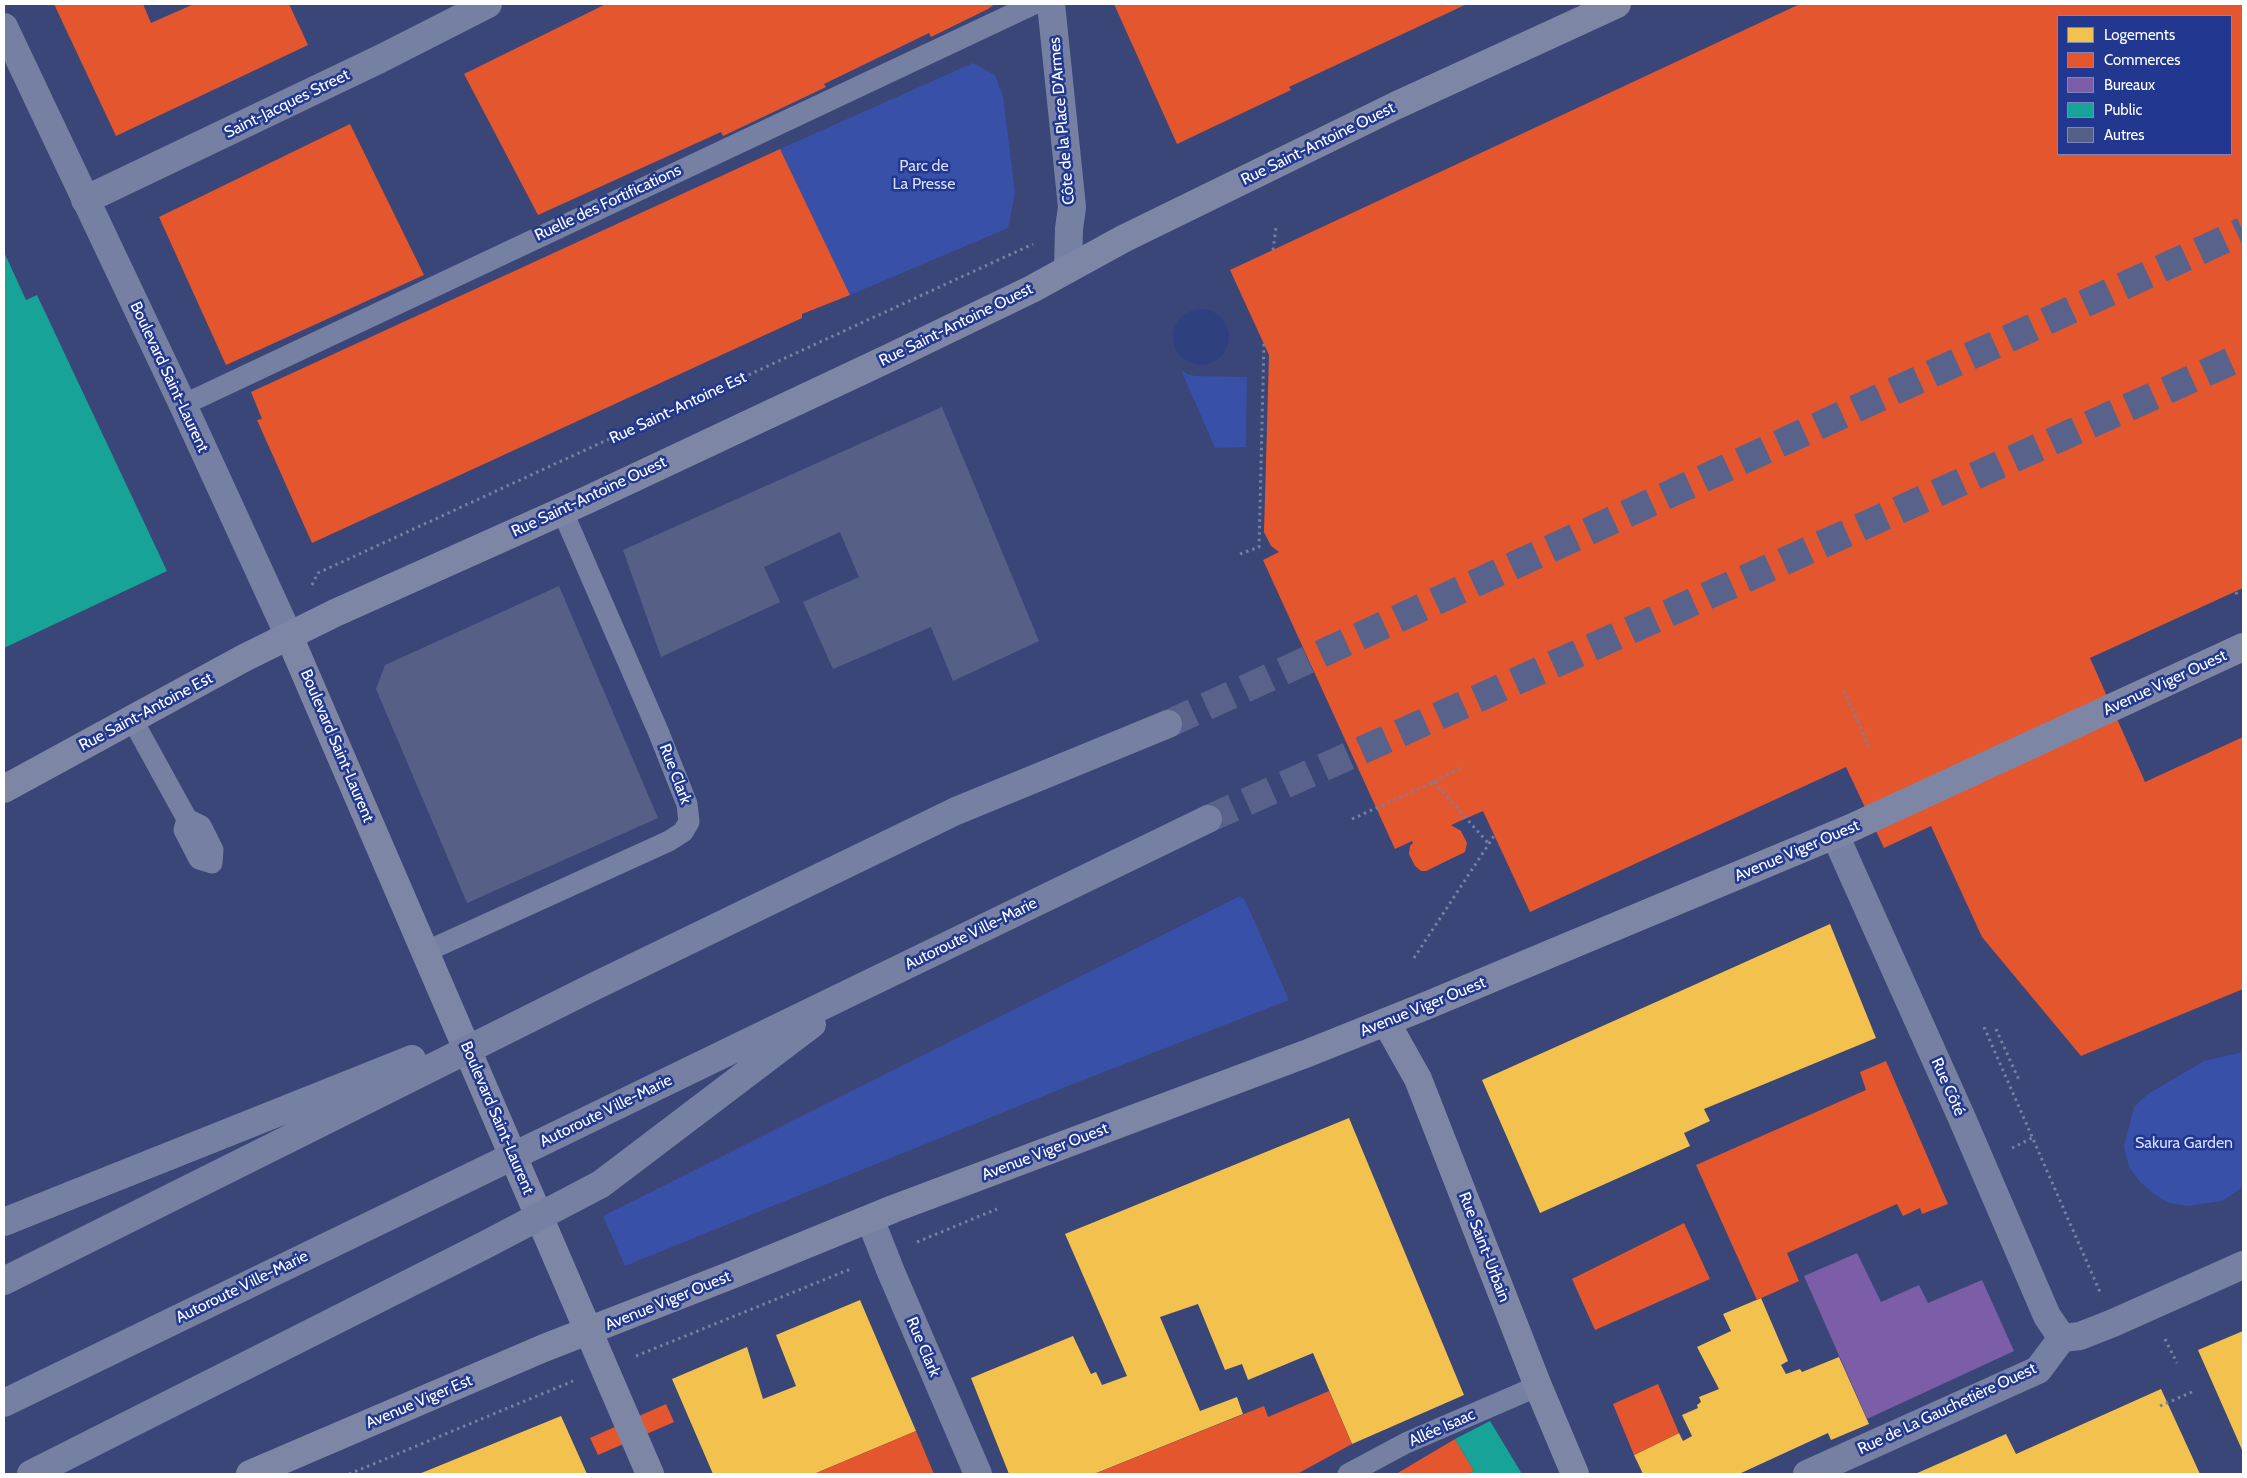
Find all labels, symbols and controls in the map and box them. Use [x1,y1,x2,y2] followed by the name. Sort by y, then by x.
[2057,15,2232,155] legend
[2104,26,2175,44] text: Logements
[1045,36,1079,206] street label: Côte de la Place D'Armes
[2104,51,2180,69] text: Commerces
[221,65,353,143] street label: Saint-Jacques Street
[2104,76,2155,94] text: Bureaux
[1238,98,1398,190] street label: Rue Saint-Antoine Ouest
[2104,101,2142,119] text: Public
[2104,126,2144,144] text: Autres
[893,156,955,194] park label: Parc de La Presse
[532,161,684,245] street label: Ruelle des Fortifications
[876,279,1036,371] street label: Rue Saint-Antoine Ouest
[126,299,212,455] street label: Boulevard Saint-Laurent
[607,368,749,448] street label: Rue Saint-Antoine Est
[508,453,670,541] street label: Rue Saint-Antoine Ouest
[2100,646,2230,720] street label: Avenue Viger Ouest
[296,667,378,825] street label: Boulevard Saint-Laurent
[76,669,216,755] street label: Rue Saint-Antoine Est
[655,741,695,807] street label: Rue Clark
[1732,816,1862,886] street label: Avenue Viger Ouest
[902,894,1040,974] street label: Autoroute Ville-Marie
[1357,973,1489,1041] street label: Avenue Viger Ouest
[456,1039,538,1197] street label: Boulevard Saint-Laurent
[1927,1055,1969,1119] street label: Rue Côté
[537,1071,675,1151] street label: Autoroute Ville-Marie
[979,1119,1111,1185] street label: Avenue Viger Ouest
[2135,1133,2233,1153] park label: Sakura Garden
[1454,1189,1514,1305] street label: Rue Saint-Urbain
[173,1247,311,1327] street label: Autoroute Ville-Marie
[602,1267,734,1335] street label: Avenue Viger Ouest
[902,1314,944,1380] street label: Rue Clark
[1855,1359,2039,1459] street label: Rue de La Gauchetière Ouest
[363,1371,475,1433] street label: Avenue Viger Est
[1406,1405,1478,1451] street label: Allée Isaac

